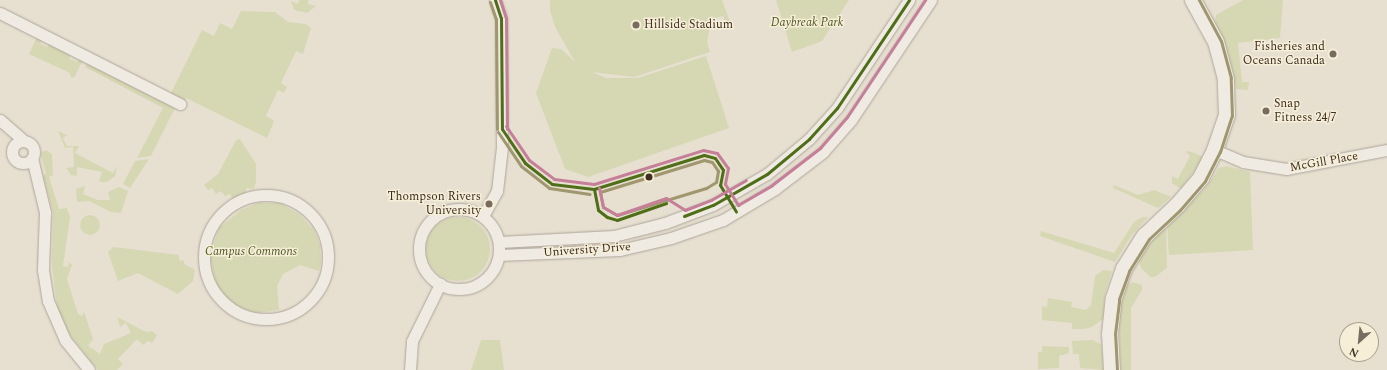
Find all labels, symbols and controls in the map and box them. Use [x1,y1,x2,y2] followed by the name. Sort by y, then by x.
[771,16,843,30] park label: Daybreak Park
[644,18,733,32] place label: Hillside Stadium
[631,20,641,30] marker: Hillside Stadium
[1243,40,1325,68] place label: Fisheries and Oceans Canada
[1328,49,1338,59] marker: Fisheries and Oceans Canada
[1274,97,1336,125] place label: Snap Fitness 24/7
[1261,106,1271,116] marker: Snap Fitness 24/7
[1289,149,1359,175] street label: McGill Place
[644,172,654,182] unlabelled marker
[387,190,481,218] place label: Thompson Rivers University
[484,199,494,209] marker: Thompson Rivers University
[543,240,631,260] street label: University Drive
[205,245,297,259] park label: Campus Commons
[1339,322,1379,362] north arrow
[1346,343,1362,362] text: N

